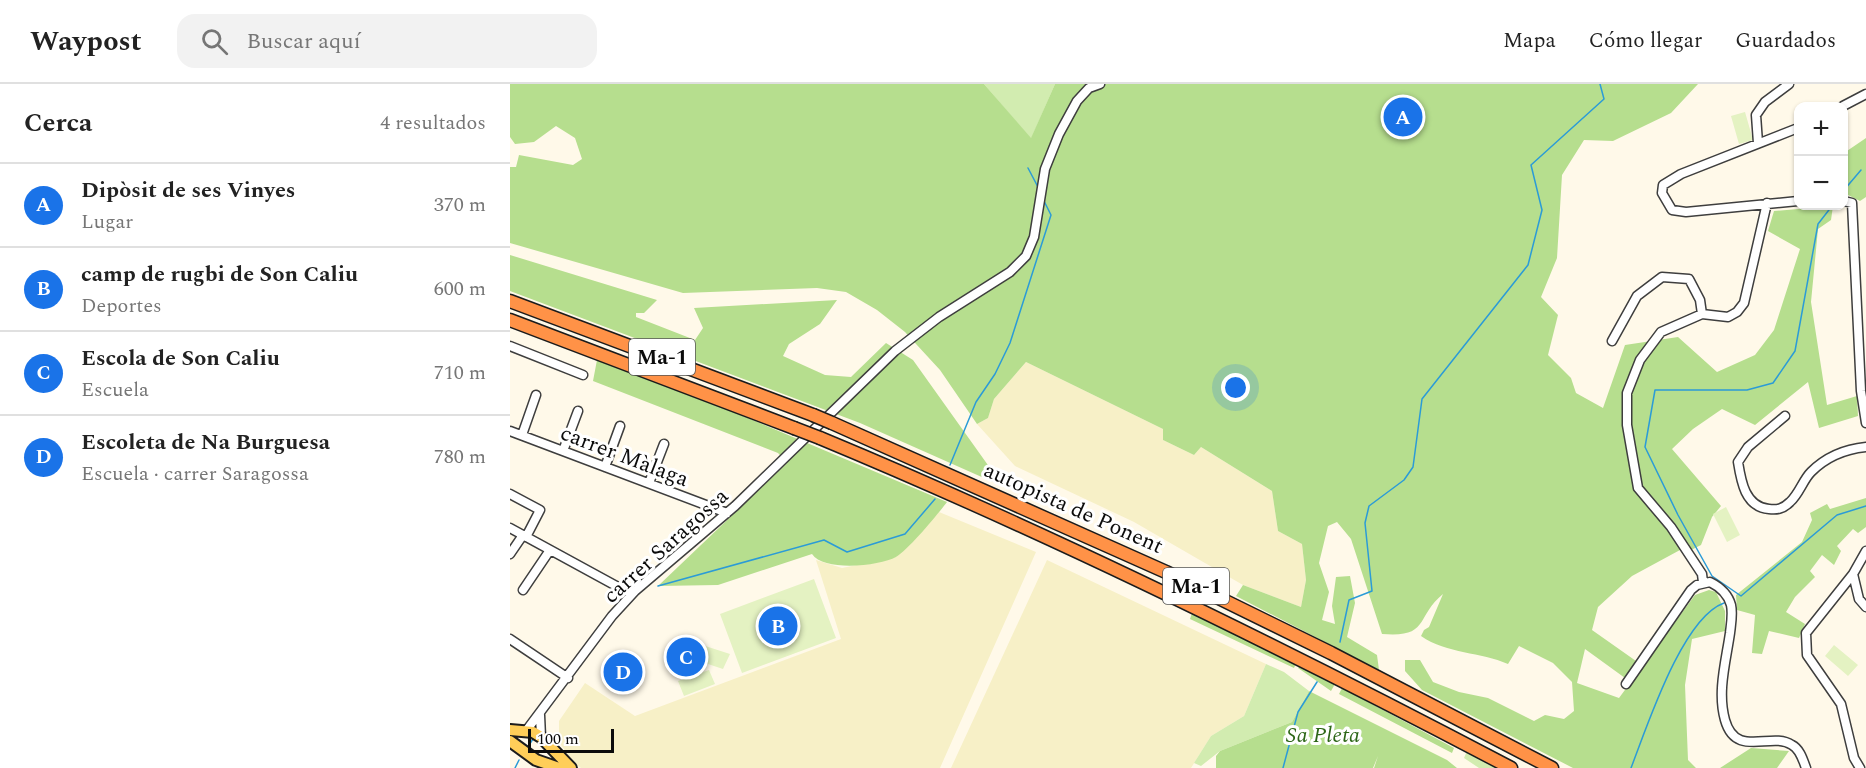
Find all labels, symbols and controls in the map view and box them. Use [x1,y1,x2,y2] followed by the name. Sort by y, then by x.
[177,14,597,68] search box
[30,20,141,63] text: Waypost
[198,25,231,58] icon: search
[246,25,361,58] text: Buscar aquí
[1503,25,1556,57] text: Mapa
[1589,25,1702,57] text: Cómo llegar
[1735,25,1836,57] text: Guardados
[1384,94,1422,140] pin: A
[1794,102,1848,210] map controls
[1794,102,1848,156] button: +
[24,103,92,143] text: Cerca
[380,108,486,138] text: 4 resultados
[1794,156,1848,210] button: −
[81,174,295,207] text: Dipòsit de ses Vinyes
[36,190,51,220] text: A
[434,190,486,220] text: 370 m
[81,207,133,237] text: Lugar
[81,258,358,291] text: camp de rugbi de Son Caliu
[36,274,51,304] text: B
[434,274,486,304] text: 600 m
[81,291,162,321] text: Deportes
[629,339,695,375] road number: Ma-1
[81,342,280,375] text: Escola de Son Caliu
[36,358,51,388] text: C
[434,358,486,388] text: 710 m
[1221,373,1250,402] your location
[81,375,149,405] text: Escuela
[556,417,694,496] street label: carrer Màlaga
[81,426,330,459] text: Escoleta de Na Burguesa
[35,442,52,472] text: D
[434,442,486,472] text: 780 m
[978,454,1169,563] street label: autopista de Ponent
[81,459,309,489] text: Escuela · carrer Saragossa
[596,480,736,612] street label: carrer Saragossa
[1163,568,1229,604] road number: Ma-1
[758,604,798,648] pin: B
[666,634,705,680] pin: C
[604,650,642,694] pin: D
[1286,719,1360,752] park label: Sa Pleta
[528,726,614,754] scale bar
[537,727,579,751] text: 100 m

